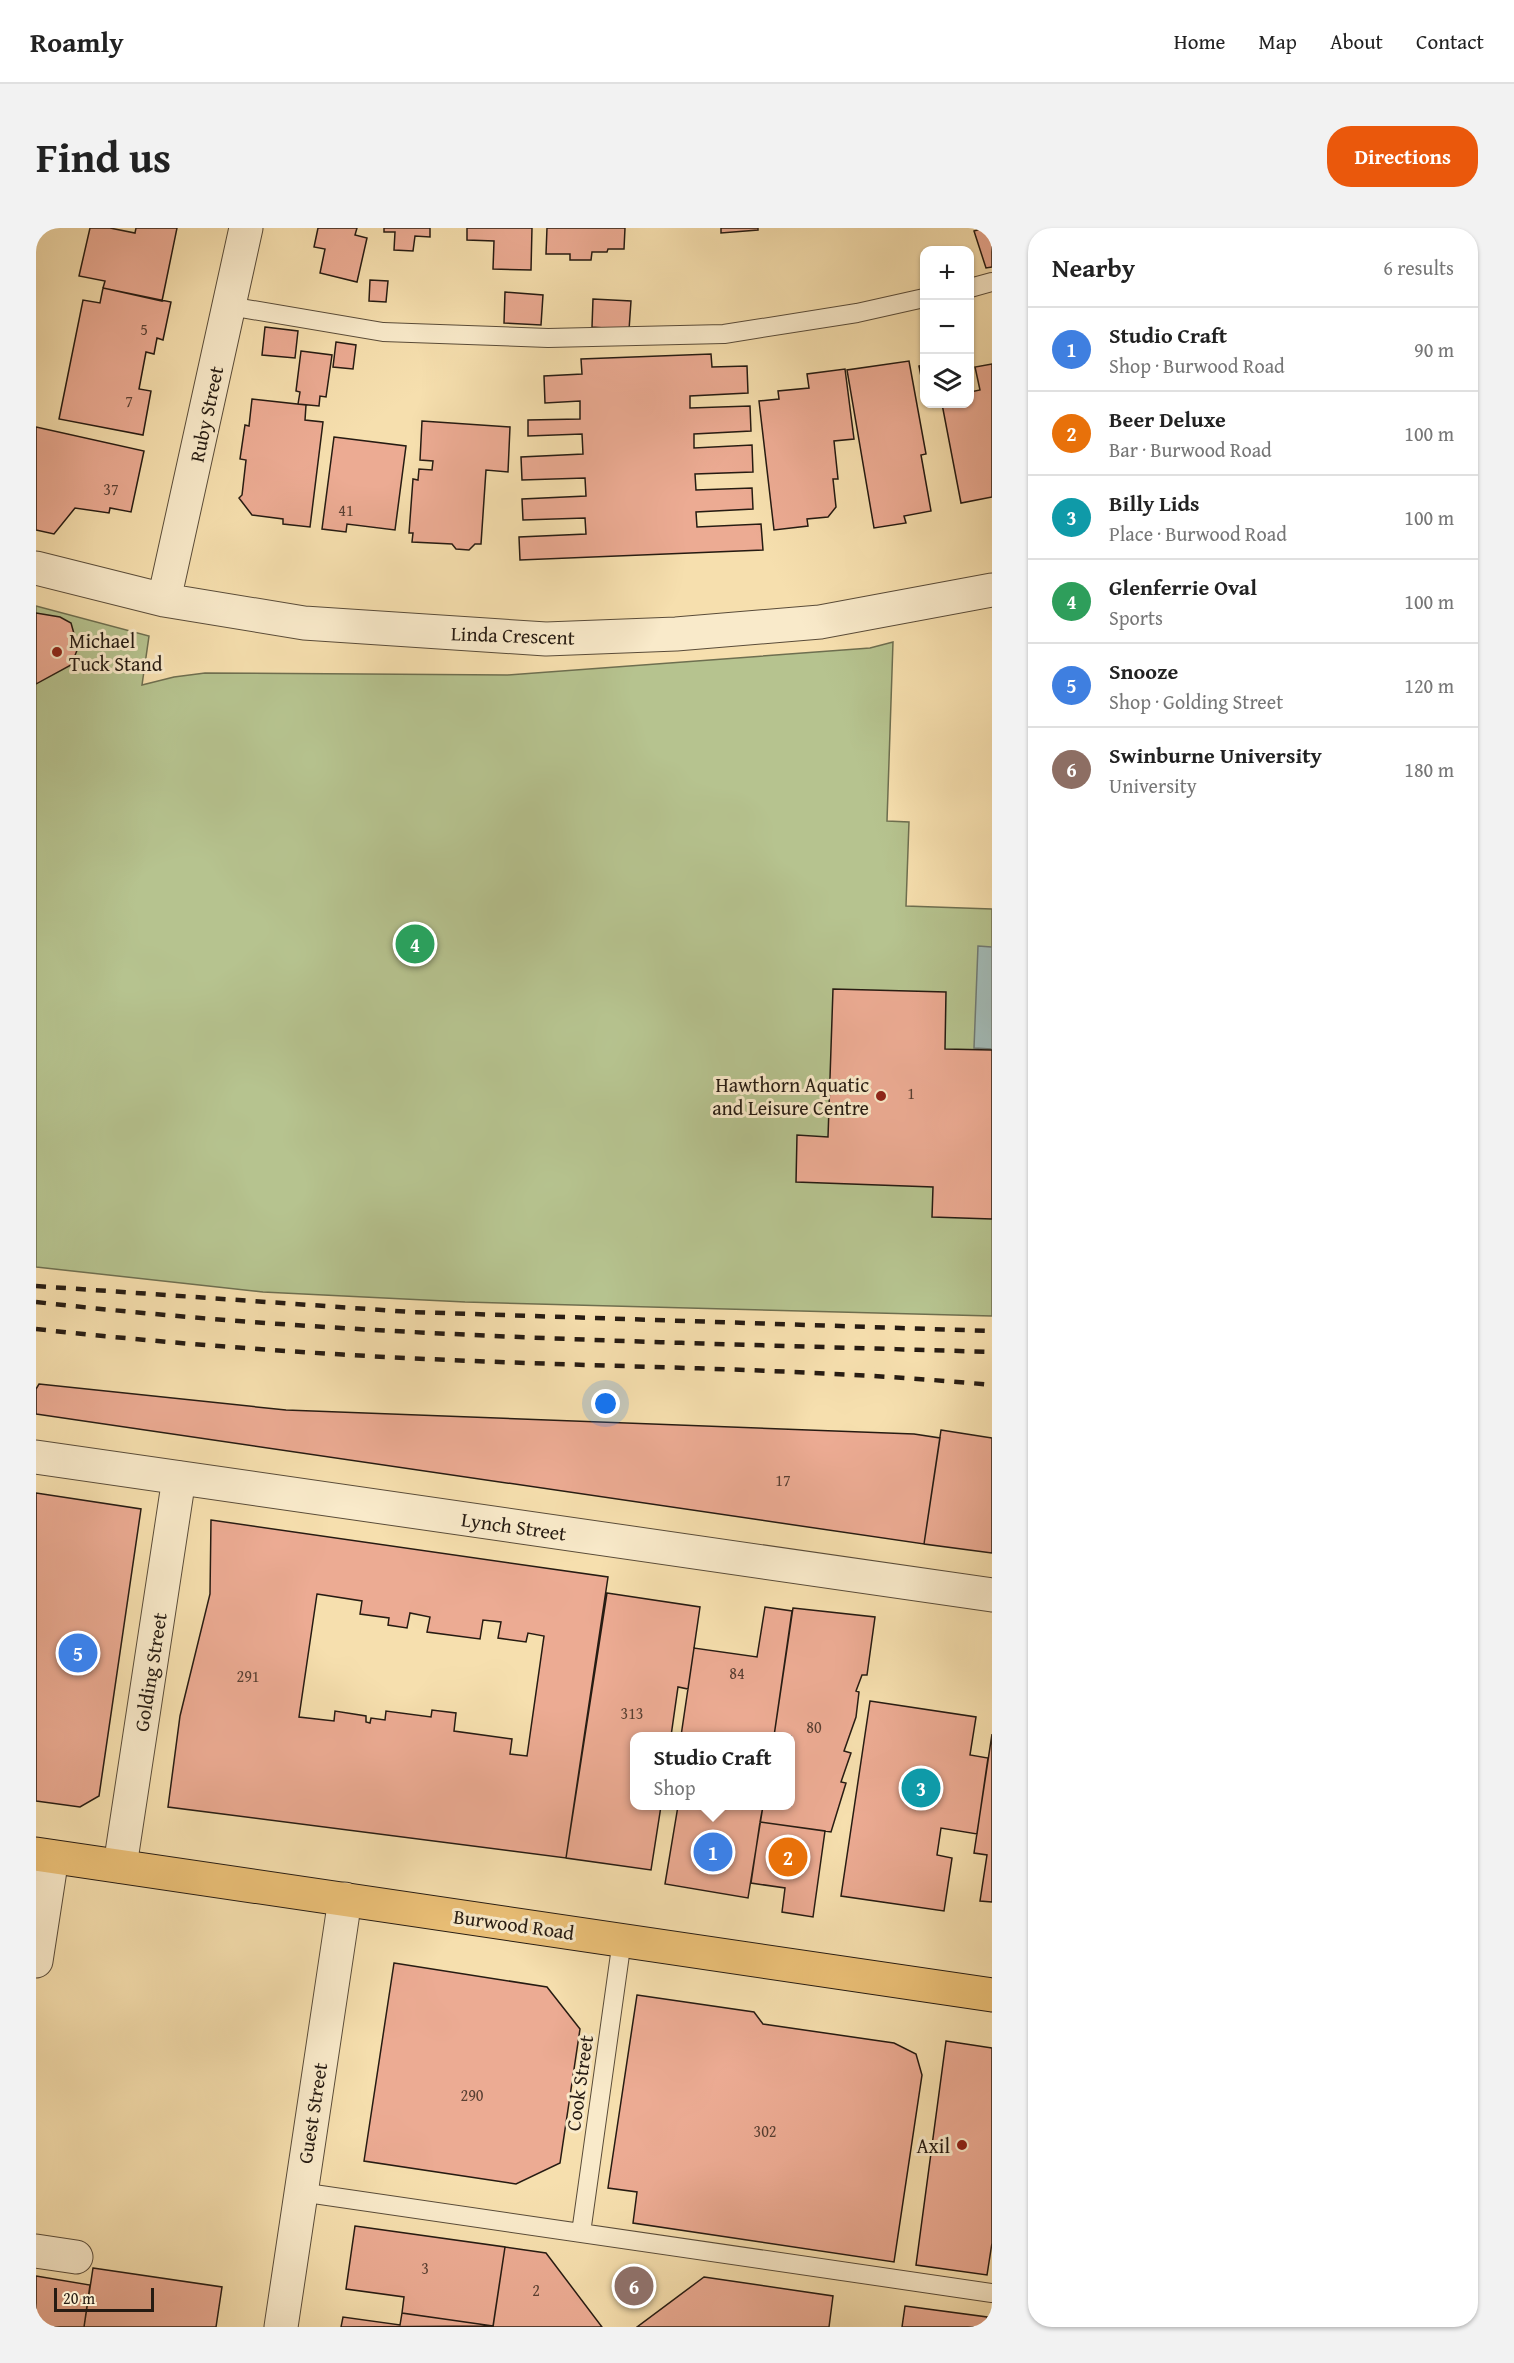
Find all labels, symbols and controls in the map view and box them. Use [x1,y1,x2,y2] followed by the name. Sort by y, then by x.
[30,21,124,62] text: Roamly
[1174,26,1225,57] text: Home
[1258,26,1297,57] text: Map
[1330,26,1383,57] text: About
[1416,26,1484,57] text: Contact
[36,126,171,187] text: Find us
[1327,126,1478,187] button: Directions
[920,246,974,408] map controls
[920,246,974,300] button: +
[1052,248,1135,287] text: Nearby
[1383,253,1454,282] text: 6 results
[920,300,974,354] button: −
[140,317,148,341] house number: 5
[1109,319,1227,351] text: Studio Craft
[1066,335,1077,364] text: 1
[1414,335,1454,364] text: 90 m
[1109,351,1285,380] text: Shop · Burwood Road
[920,354,974,408] button: layers
[182,363,230,465] street label: Ruby Street
[125,389,133,413] house number: 7
[1109,403,1226,435] text: Beer Deluxe
[1066,419,1077,448] text: 2
[1404,419,1454,448] text: 100 m
[1109,435,1272,464] text: Bar · Burwood Road
[103,477,119,501] house number: 37
[1109,487,1200,519] text: Billy Lids
[338,498,354,522] house number: 41
[1066,503,1077,532] text: 3
[1404,503,1454,532] text: 100 m
[1109,519,1287,548] text: Place · Burwood Road
[1109,571,1257,603] text: Glenferrie Oval
[1066,587,1077,616] text: 4
[1404,587,1454,616] text: 100 m
[1109,603,1163,632] text: Sports
[451,618,575,652] street label: Linda Crescent
[69,626,163,678] place label: Michael Tuck Stand
[50,645,64,659] marker: Michael Tuck Stand
[1109,655,1178,687] text: Snooze
[1066,671,1077,700] text: 5
[1404,671,1454,700] text: 120 m
[1109,687,1283,716] text: Shop · Golding Street
[1109,739,1322,771] text: Swinburne University
[1066,755,1077,784] text: 6
[1404,755,1454,784] text: 180 m
[1109,771,1197,800] text: University
[396,922,434,966] pin: 4
[712,1070,869,1122] place label: Hawthorn Aquatic and Leisure Centre
[907,1081,915,1105] house number: 1
[874,1089,888,1103] marker: Hawthorn Aquatic and Leisure Centre
[591,1389,620,1418] your location
[775,1468,791,1492] house number: 17
[460,1504,568,1548] street label: Lynch Street
[126,1610,174,1734] street label: Golding Street
[58,1630,98,1676] pin: 5
[729,1661,745,1685] house number: 84
[236,1664,260,1688] house number: 291
[620,1701,644,1725] house number: 313
[806,1715,822,1739] house number: 80
[630,1732,795,1810] popup
[653,1741,772,1773] text: Studio Craft
[902,1766,940,1810] pin: 3
[653,1773,695,1802] text: Shop
[694,1830,732,1874] pin: 1
[768,1834,807,1880] pin: 2
[452,1901,577,1947] street label: Burwood Road
[558,2033,600,2133] street label: Cook Street
[290,2060,334,2166] street label: Guest Street
[460,2083,484,2107] house number: 290
[753,2119,777,2143] house number: 302
[916,2131,950,2160] place label: Axil
[955,2138,969,2152] marker: Axil
[421,2256,429,2280] house number: 3
[614,2264,654,2308] pin: 6
[532,2278,540,2302] house number: 2
[54,2285,154,2312] scale bar
[63,2286,95,2310] text: 20 m

